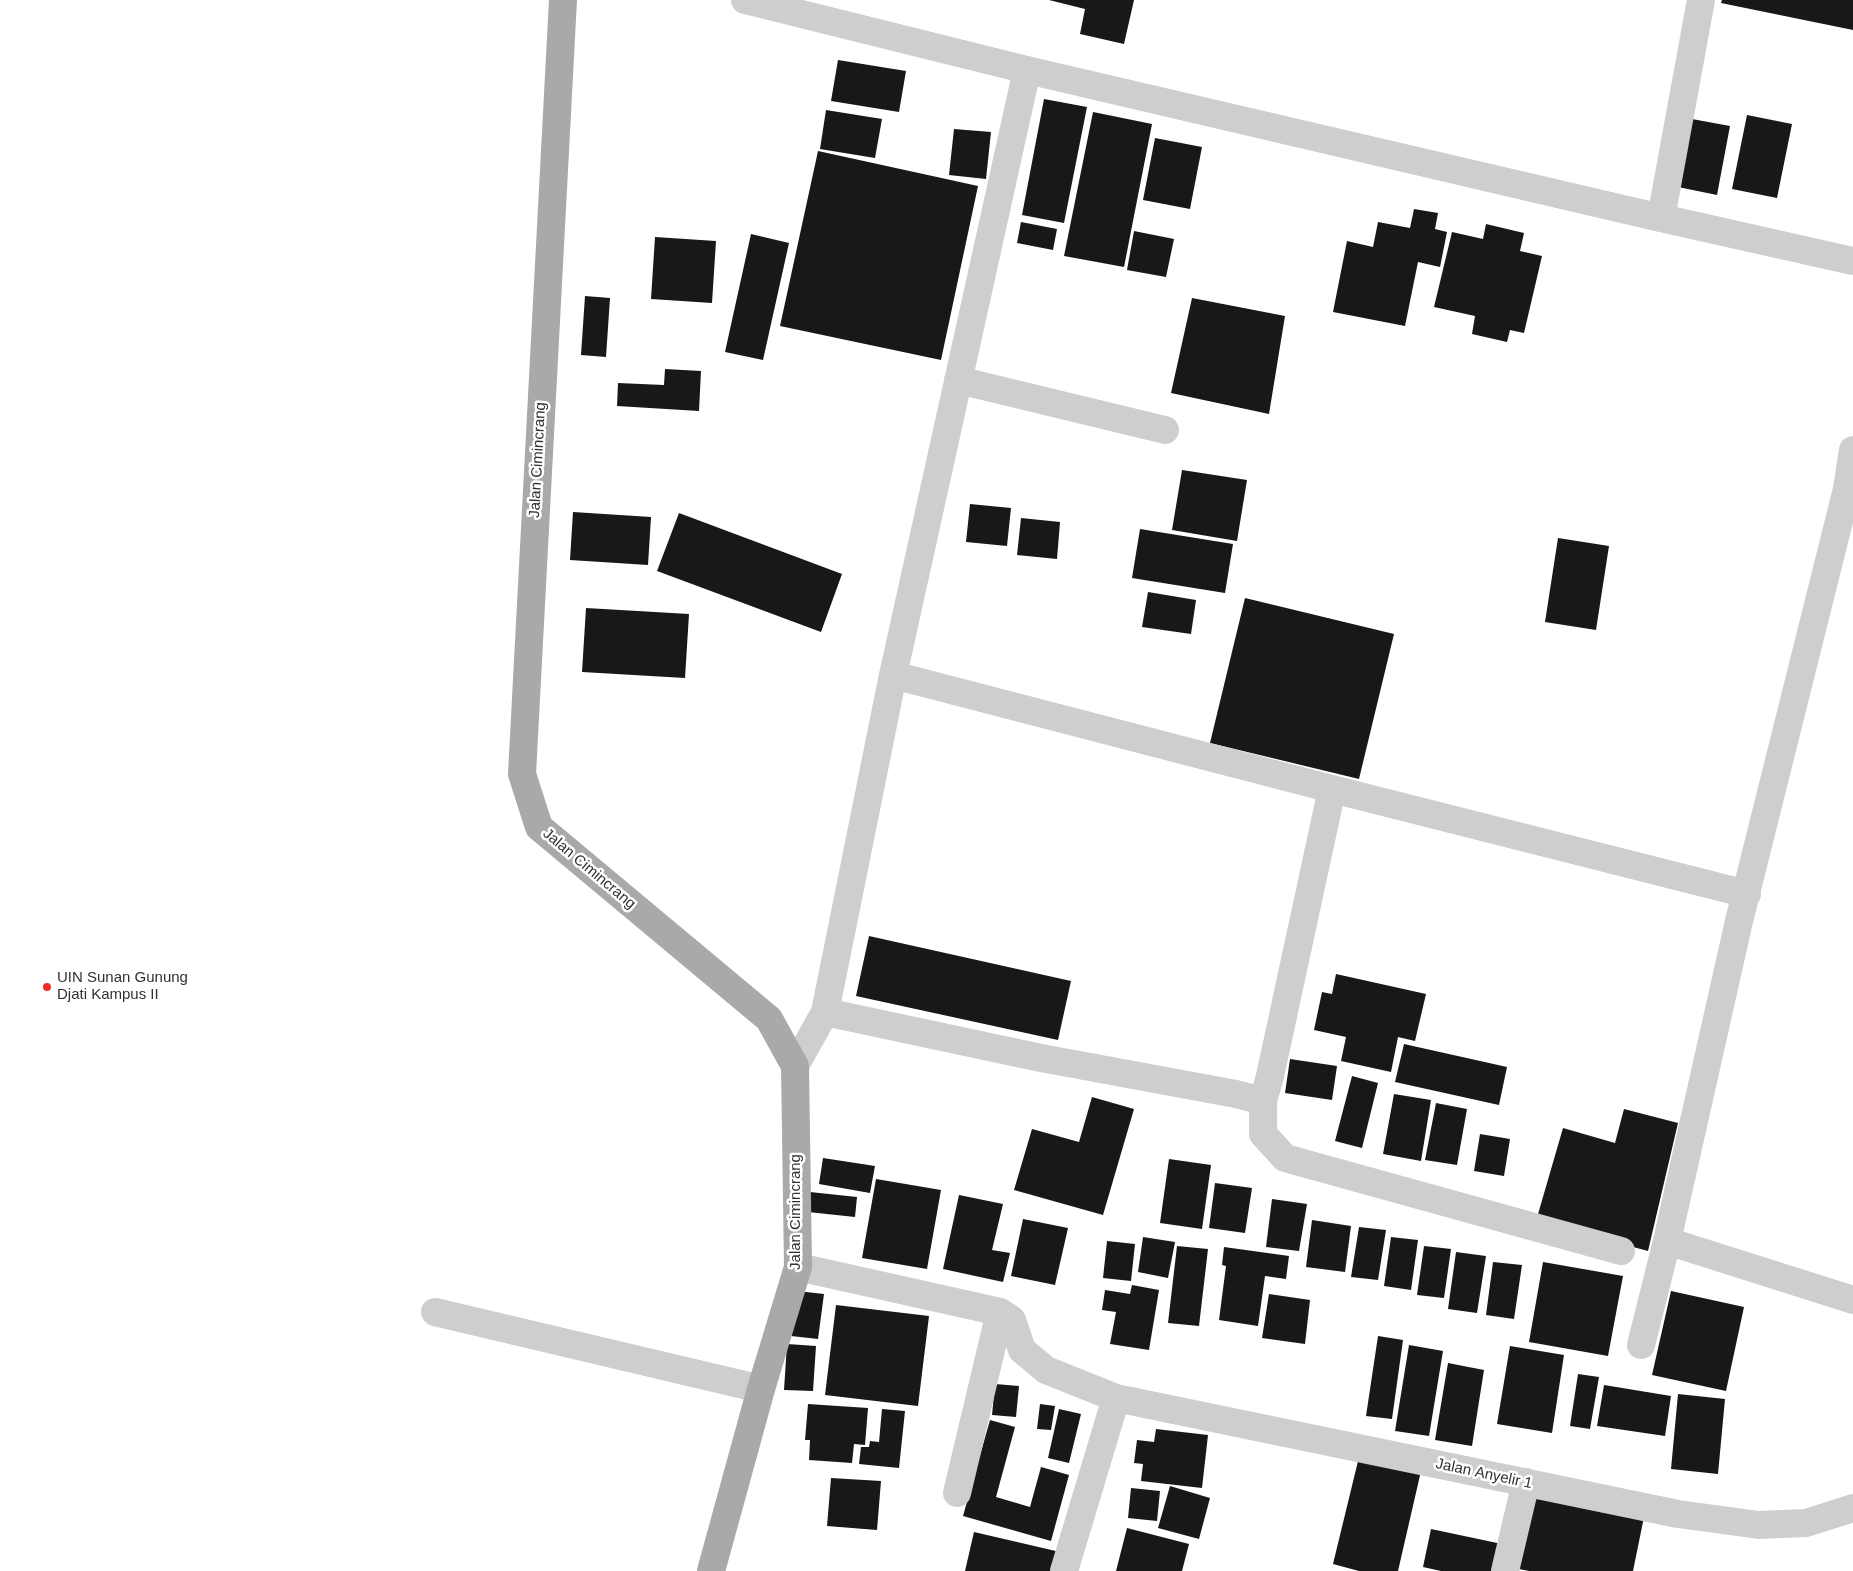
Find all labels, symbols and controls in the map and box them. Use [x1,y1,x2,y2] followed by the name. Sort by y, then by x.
[526,402,550,518] street label: Jalan Cimincrang
[539,825,639,913] street label: Jalan Cimincrang
[57,969,188,1004] place label: UIN Sunan Gunung Djati Kampus II
[41,981,53,993] marker: UIN Sunan Gunung Djati Kampus II
[787,1154,805,1270] street label: Jalan Cimincrang
[1434,1455,1534,1493] street label: Jalan Anyelir 1

